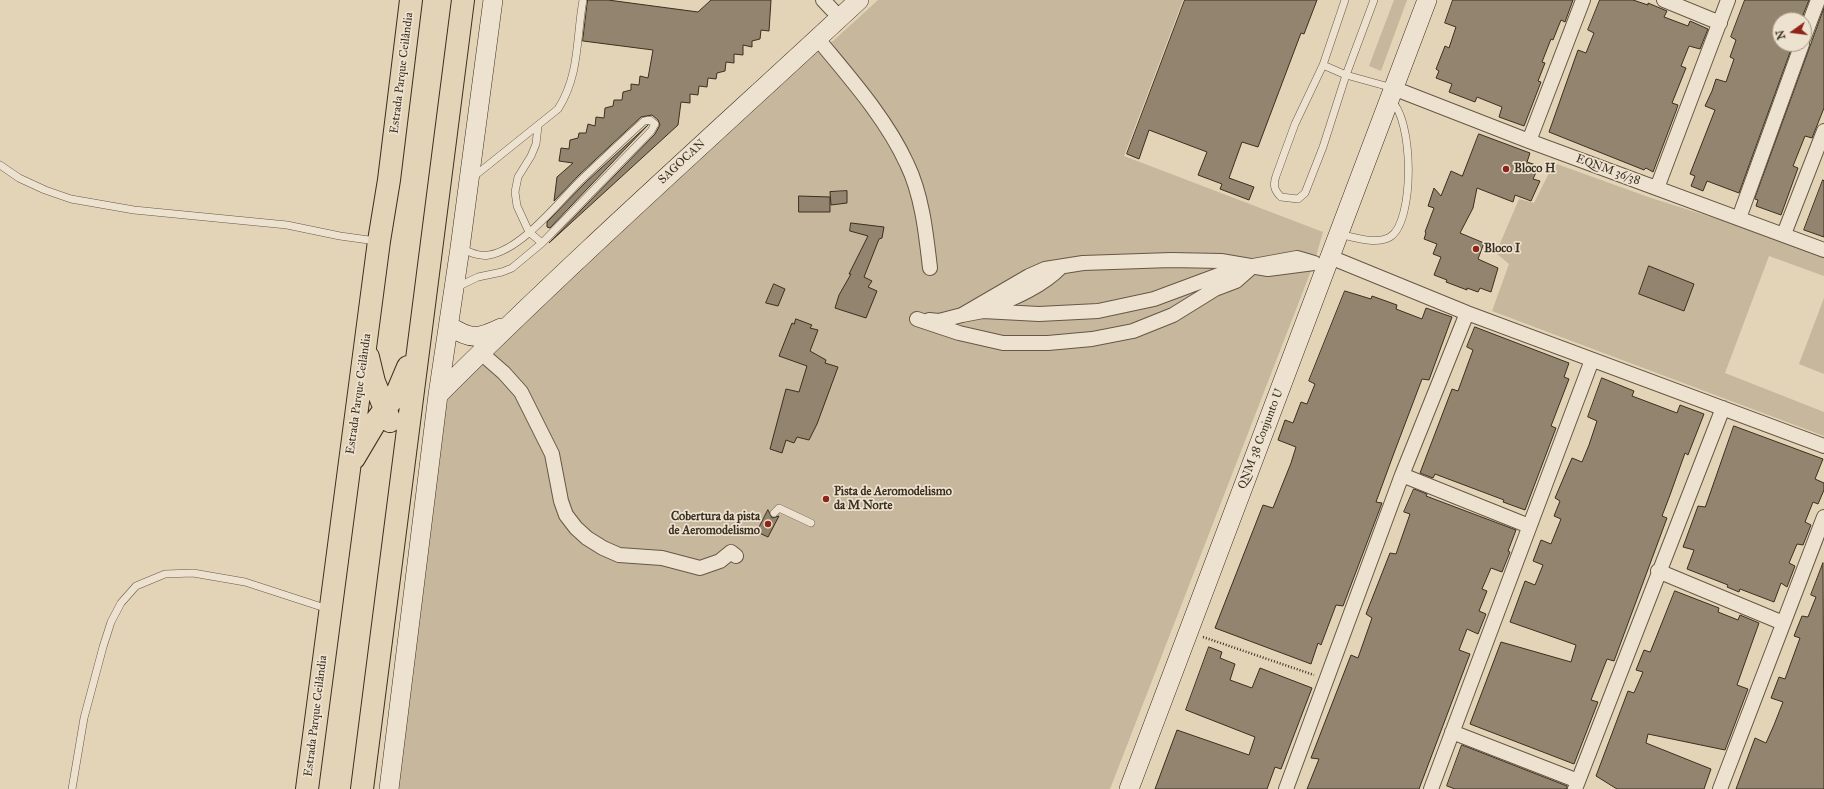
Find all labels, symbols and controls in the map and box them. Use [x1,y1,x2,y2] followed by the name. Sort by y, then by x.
[387,12,417,134] street label: Estrada Parque Ceilândia
[1772,12,1812,52] north arrow
[1773,29,1788,41] text: N
[656,137,708,187] street label: SAGOCAN
[1574,152,1642,188] street label: EQNM 36/38
[1514,162,1555,176] place label: Bloco H
[1501,164,1511,174] marker: Bloco H
[1484,242,1520,256] place label: Bloco I
[1471,244,1481,254] marker: Bloco I
[343,333,375,455] street label: Estrada Parque Ceilândia
[1235,387,1287,491] street label: QNM 38 Conjunto U
[834,485,952,513] place label: Pista de Aeromodelismo da M Norte
[821,494,831,504] marker: Pista de Aeromodelismo da M Norte
[669,510,760,538] place label: Cobertura da pista de Aeromodelismo
[763,519,773,529] marker: Cobertura da pista de Aeromodelismo
[301,655,331,777] street label: Estrada Parque Ceilândia

